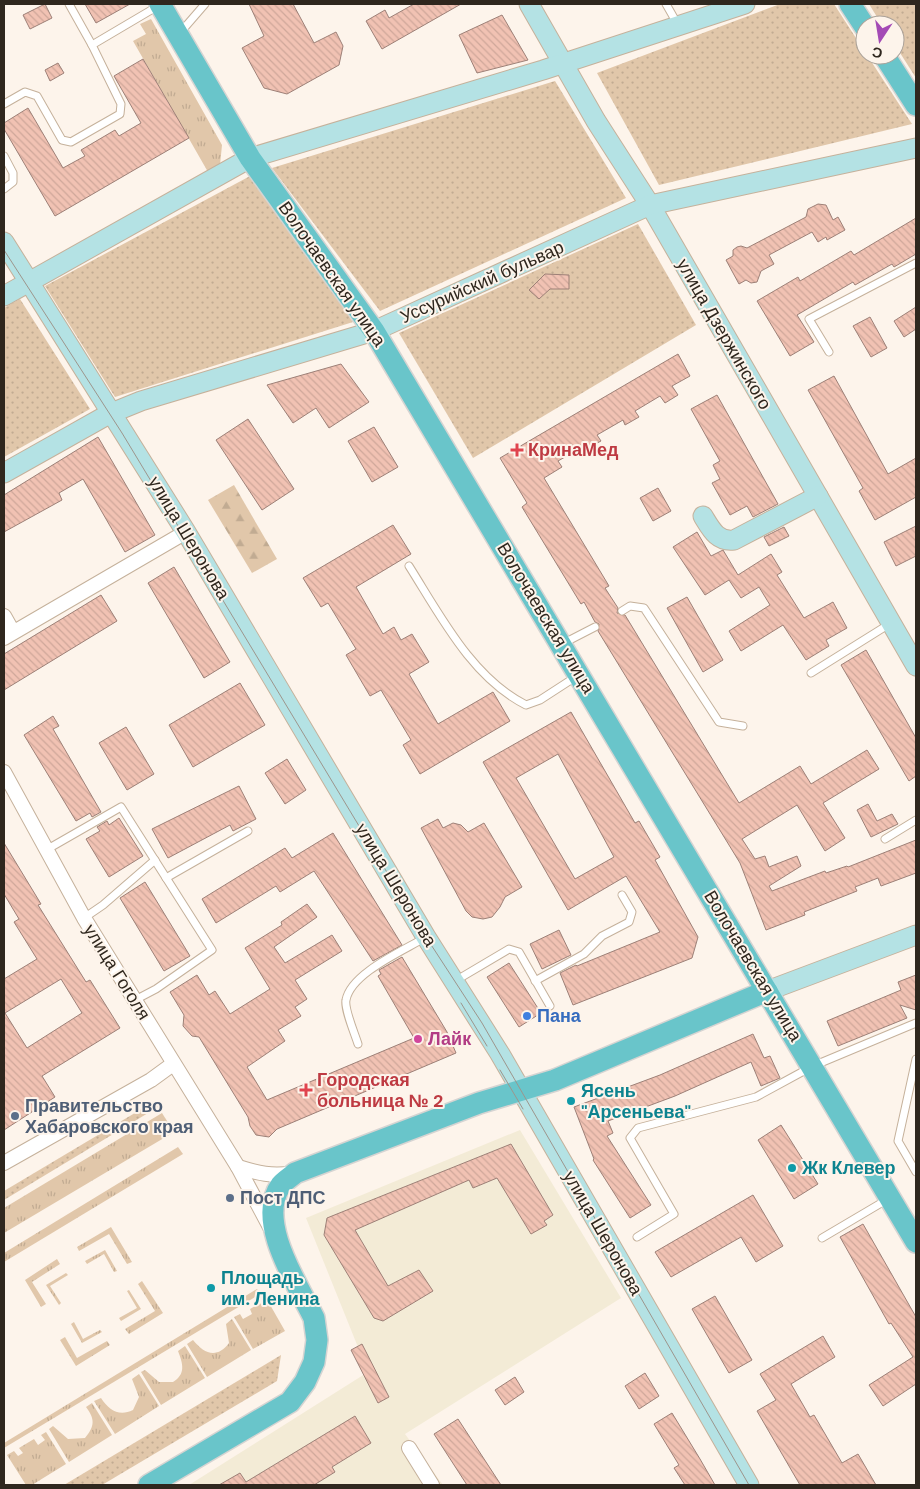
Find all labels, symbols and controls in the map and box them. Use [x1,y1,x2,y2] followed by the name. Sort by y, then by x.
[855,15,905,65] north arrow
[870,43,884,63] text: С
[273,197,392,352] street label: Волочаевская улица
[396,235,568,329] street label: Уссурийский бульвар
[671,254,777,414] street label: улица Дзержинского
[528,438,619,462] place label: КринаМед
[510,443,524,457] marker: КринаМед
[143,472,236,605] street label: улица Шеронова
[491,538,601,699] street label: Волочаевская улица
[350,819,443,952] street label: улица Шеронова
[698,886,808,1047] street label: Волочаевская улица
[78,919,156,1025] street label: улица Гоголя
[537,1004,582,1028] place label: Пана
[521,1010,533,1022] marker: Пана
[428,1027,472,1051] place label: Лайк
[412,1033,424,1045] marker: Лайк
[317,1068,443,1113] place label: Городская больница № 2
[581,1079,691,1124] place label: Ясень "Арсеньева"
[299,1083,313,1097] marker: Городская больница № 2
[25,1094,194,1139] place label: Правительство Хабаровского края
[565,1095,577,1107] marker: Ясень "Арсеньева"
[9,1110,21,1122] marker: Правительство Хабаровского края
[801,1156,896,1180] place label: Жк Клевер
[786,1162,798,1174] marker: Жк Клевер
[558,1166,649,1301] street label: улица Шеронова
[240,1186,326,1210] place label: Пост ДПС
[224,1192,236,1204] marker: Пост ДПС
[221,1266,321,1311] place label: Площадь им. Ленина
[205,1282,217,1294] marker: Площадь им. Ленина

